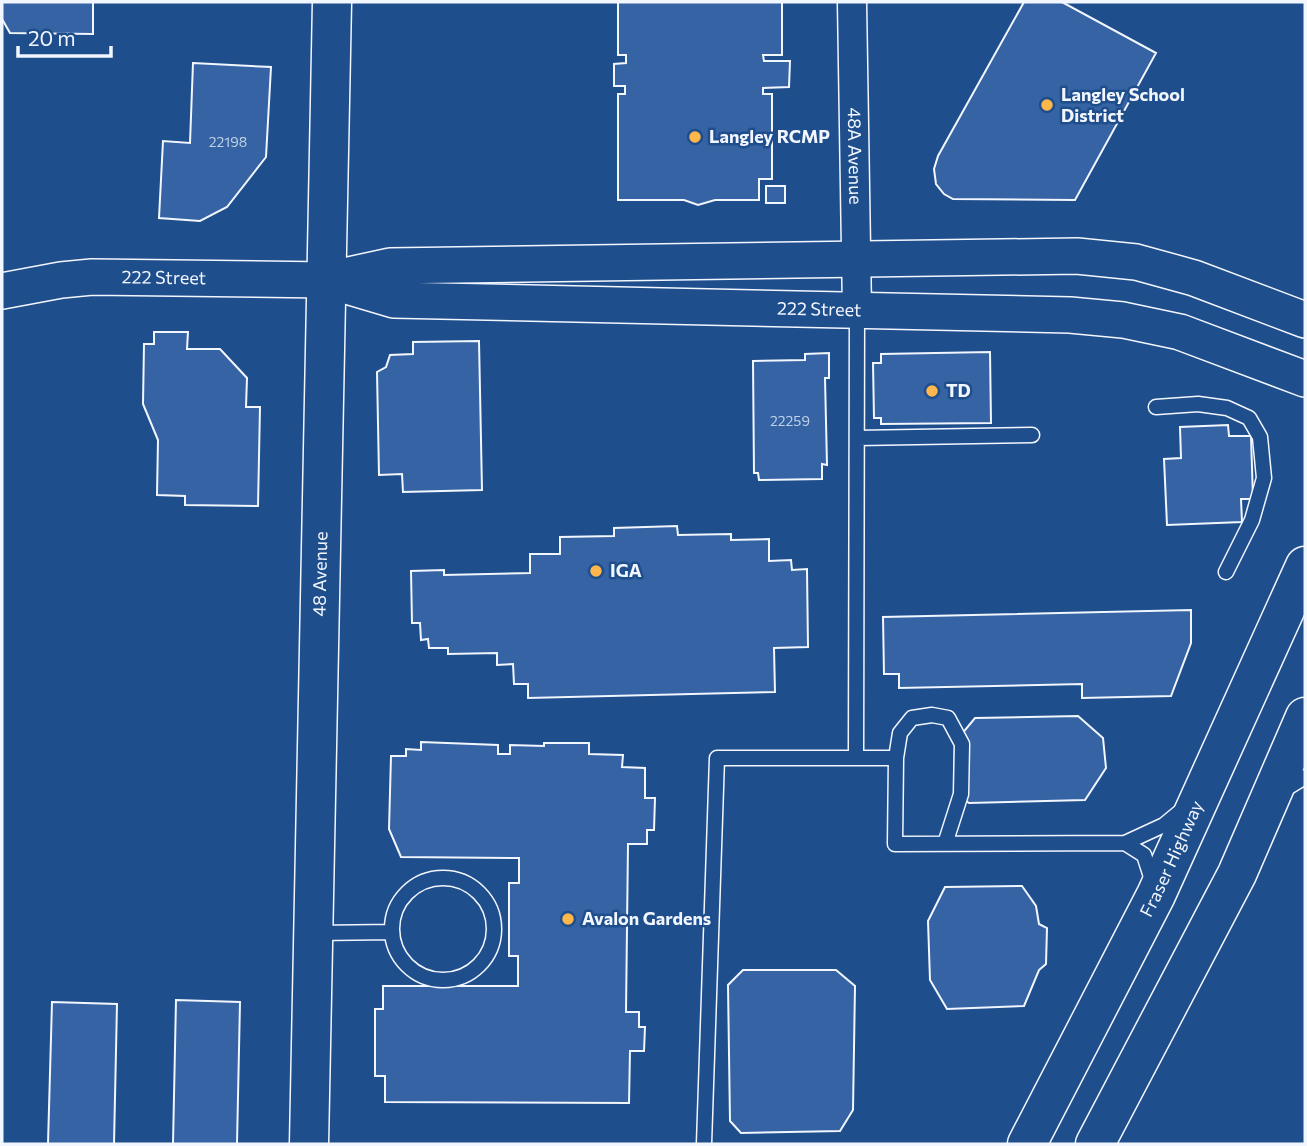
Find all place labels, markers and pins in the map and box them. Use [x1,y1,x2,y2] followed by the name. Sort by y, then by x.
[1061,83,1185,126] place label: Langley School District
[1039,97,1055,113] marker: Langley School District
[709,125,830,147] place label: Langley RCMP
[687,129,703,145] marker: Langley RCMP
[946,379,971,401] place label: TD
[924,383,940,399] marker: TD
[610,559,642,581] place label: IGA
[588,563,604,579] marker: IGA
[582,907,711,929] place label: Avalon Gardens
[560,911,576,927] marker: Avalon Gardens

